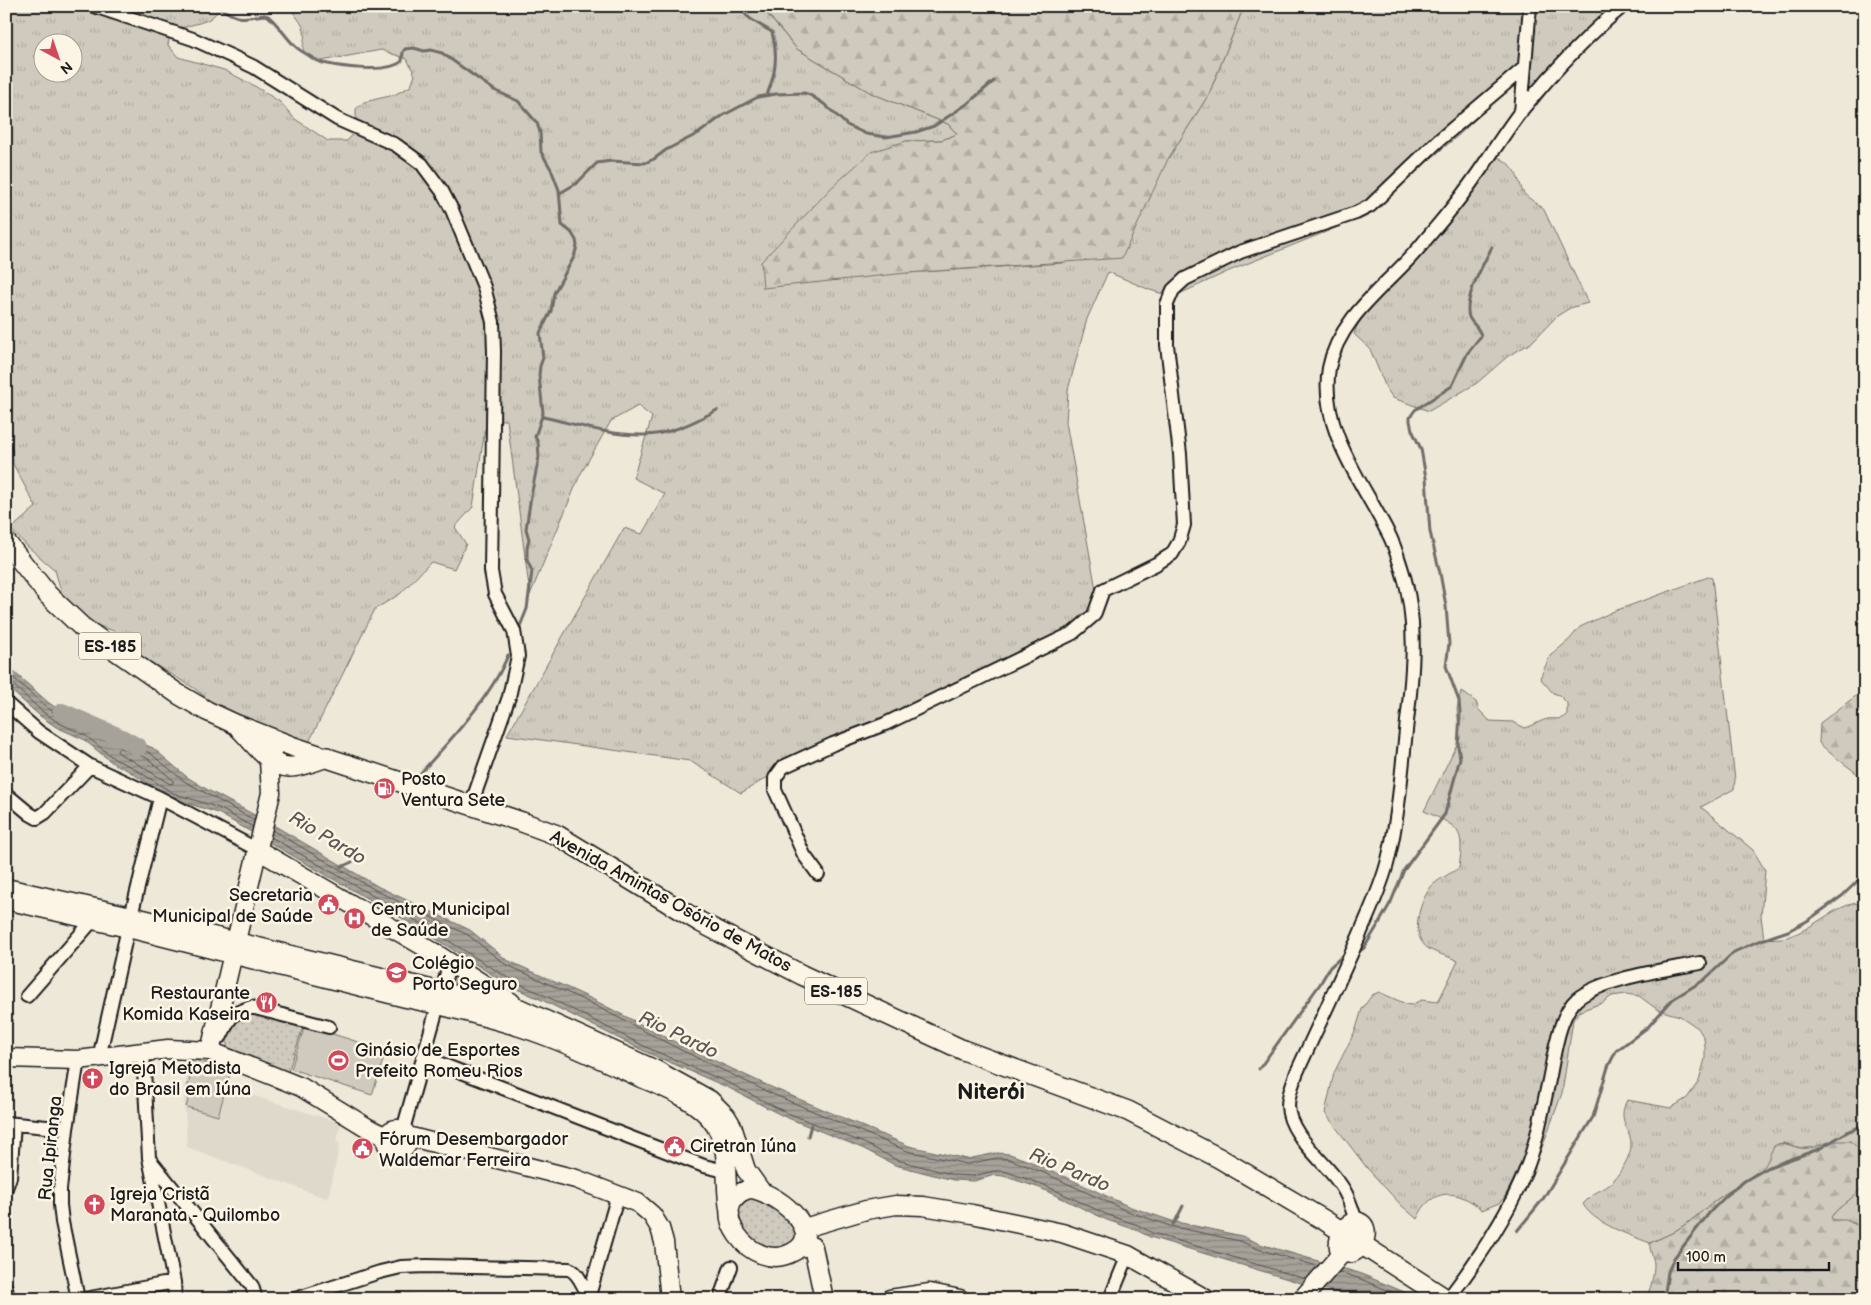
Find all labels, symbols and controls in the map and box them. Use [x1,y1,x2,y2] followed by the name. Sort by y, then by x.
[32,32,82,82] north arrow
[57,58,76,77] text: N
[79,632,141,659] road number: ES-185
[401,769,505,811] place label: Posto Ventura Sete
[373,777,397,801] fuel station icon: Posto Ventura Sete
[285,806,370,870] water label: Rio Pardo
[546,826,795,977] street label: Avenida Amintas Osório de Matos
[152,885,313,927] place label: Secretaria Municipal de Saúde
[317,893,341,917] public building icon: Secretaria Municipal de Saúde
[371,899,510,941] place label: Centro Municipal de Saúde
[343,907,367,931] hospital icon: Centro Municipal de Saúde
[412,953,518,995] place label: Colégio Porto Seguro
[384,961,408,985] school or university icon: Colégio Porto Seguro
[805,978,867,1004] road number: ES-185
[122,983,250,1025] place label: Restaurante Komida Kaseira
[254,991,278,1015] restaurant icon: Restaurante Komida Kaseira
[635,1006,722,1064] water label: Rio Pardo
[355,1040,523,1082] place label: Ginásio de Esportes Prefeito Romeu Rios
[327,1048,351,1072] sports icon: Ginásio de Esportes Prefeito Romeu Rios
[109,1058,251,1100] place label: Igreja Metodista do Brasil em Iúna
[81,1066,105,1090] church icon: Igreja Metodista do Brasil em Iúna
[957,1079,1025,1106] district label: Niterói
[35,1095,66,1201] street label: Rua Ipiranga
[379,1129,569,1171] place label: Fórum Desembargador Waldemar Ferreira
[662,1134,686,1158] public building icon: Ciretran Iúna
[690,1136,797,1157] place label: Ciretran Iúna
[351,1137,375,1161] public building icon: Fórum Desembargador Waldemar Ferreira
[1026,1143,1113,1198] water label: Rio Pardo
[110,1184,280,1226] place label: Igreja Cristã Maranata - Quilombo
[82,1192,106,1216] church icon: Igreja Cristã Maranata - Quilombo
[1678,1240,1830,1272] scale bar
[1686,1248,1726,1267] text: 100 m

